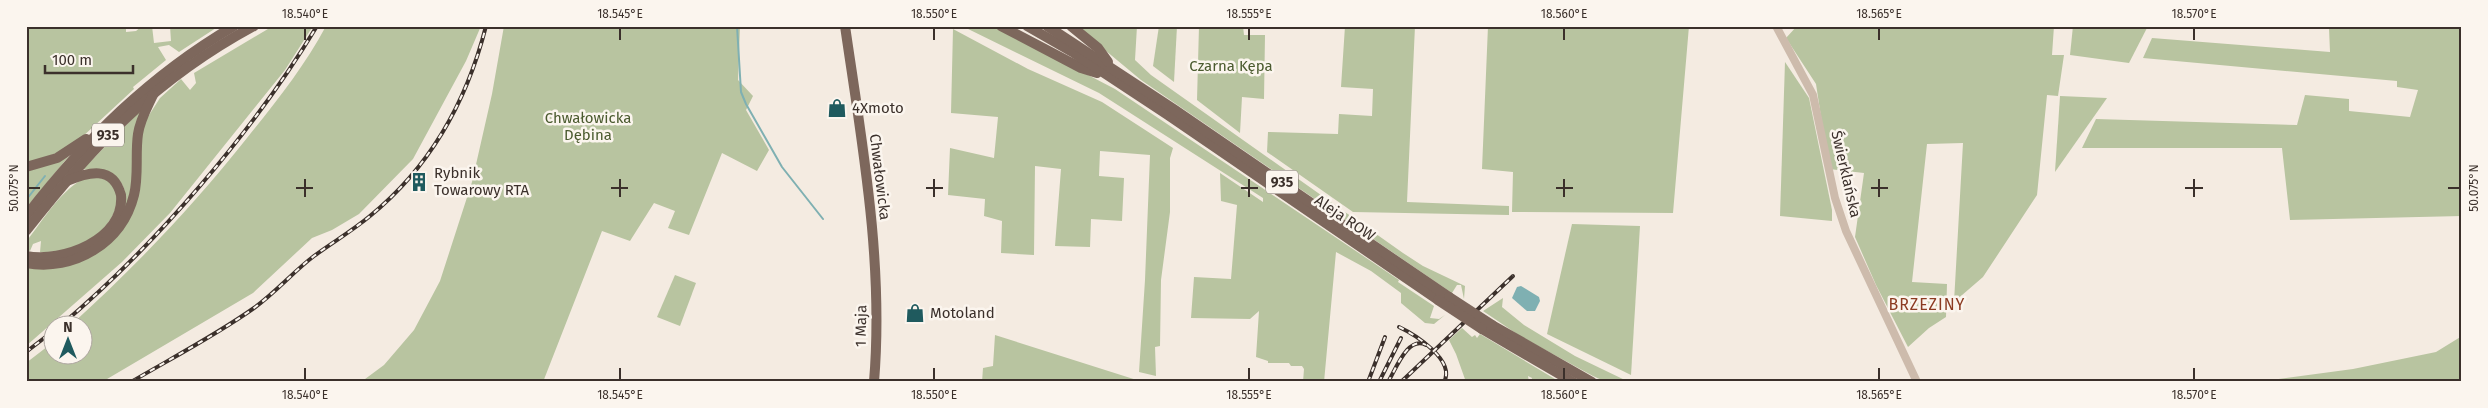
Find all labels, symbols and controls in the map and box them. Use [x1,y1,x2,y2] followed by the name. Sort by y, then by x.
[282,7,328,21] text: 18.540°E
[597,7,643,21] text: 18.545°E
[911,7,957,21] text: 18.550°E
[1226,7,1272,21] text: 18.555°E
[1541,7,1587,21] text: 18.560°E
[1856,7,1902,21] text: 18.565°E
[2171,7,2217,21] text: 18.570°E
[45,42,132,74] scale bar
[52,51,92,69] text: 100 m
[1189,57,1273,75] park label: Czarna Kępa
[826,97,848,119] shop icon: 4Xmoto
[852,99,904,117] place label: 4Xmoto
[545,109,631,144] park label: Chwałowicka Dębina
[92,124,124,146] road number: 935
[1827,129,1865,219] street label: Świerklańska
[866,133,894,221] street label: Chwałowicka
[7,164,21,212] text: 50.075°N
[434,164,529,199] place label: Rybnik Towarowy RTA
[2467,164,2481,212] text: 50.075°N
[1266,170,1298,193] road number: 935
[408,171,430,193] building icon: Rybnik Towarowy RTA
[1311,191,1379,245] street label: Aleja ROW
[1889,295,1965,314] district label: BRZEZINY
[904,302,926,324] shop icon: Motoland
[930,304,995,322] place label: Motoland
[852,305,870,347] street label: 1 Maja
[42,316,92,366] north arrow
[63,319,73,336] text: N
[282,388,328,402] text: 18.540°E
[597,388,643,402] text: 18.545°E
[911,388,957,402] text: 18.550°E
[1226,388,1272,402] text: 18.555°E
[1541,388,1587,402] text: 18.560°E
[1856,388,1902,402] text: 18.565°E
[2171,388,2217,402] text: 18.570°E

